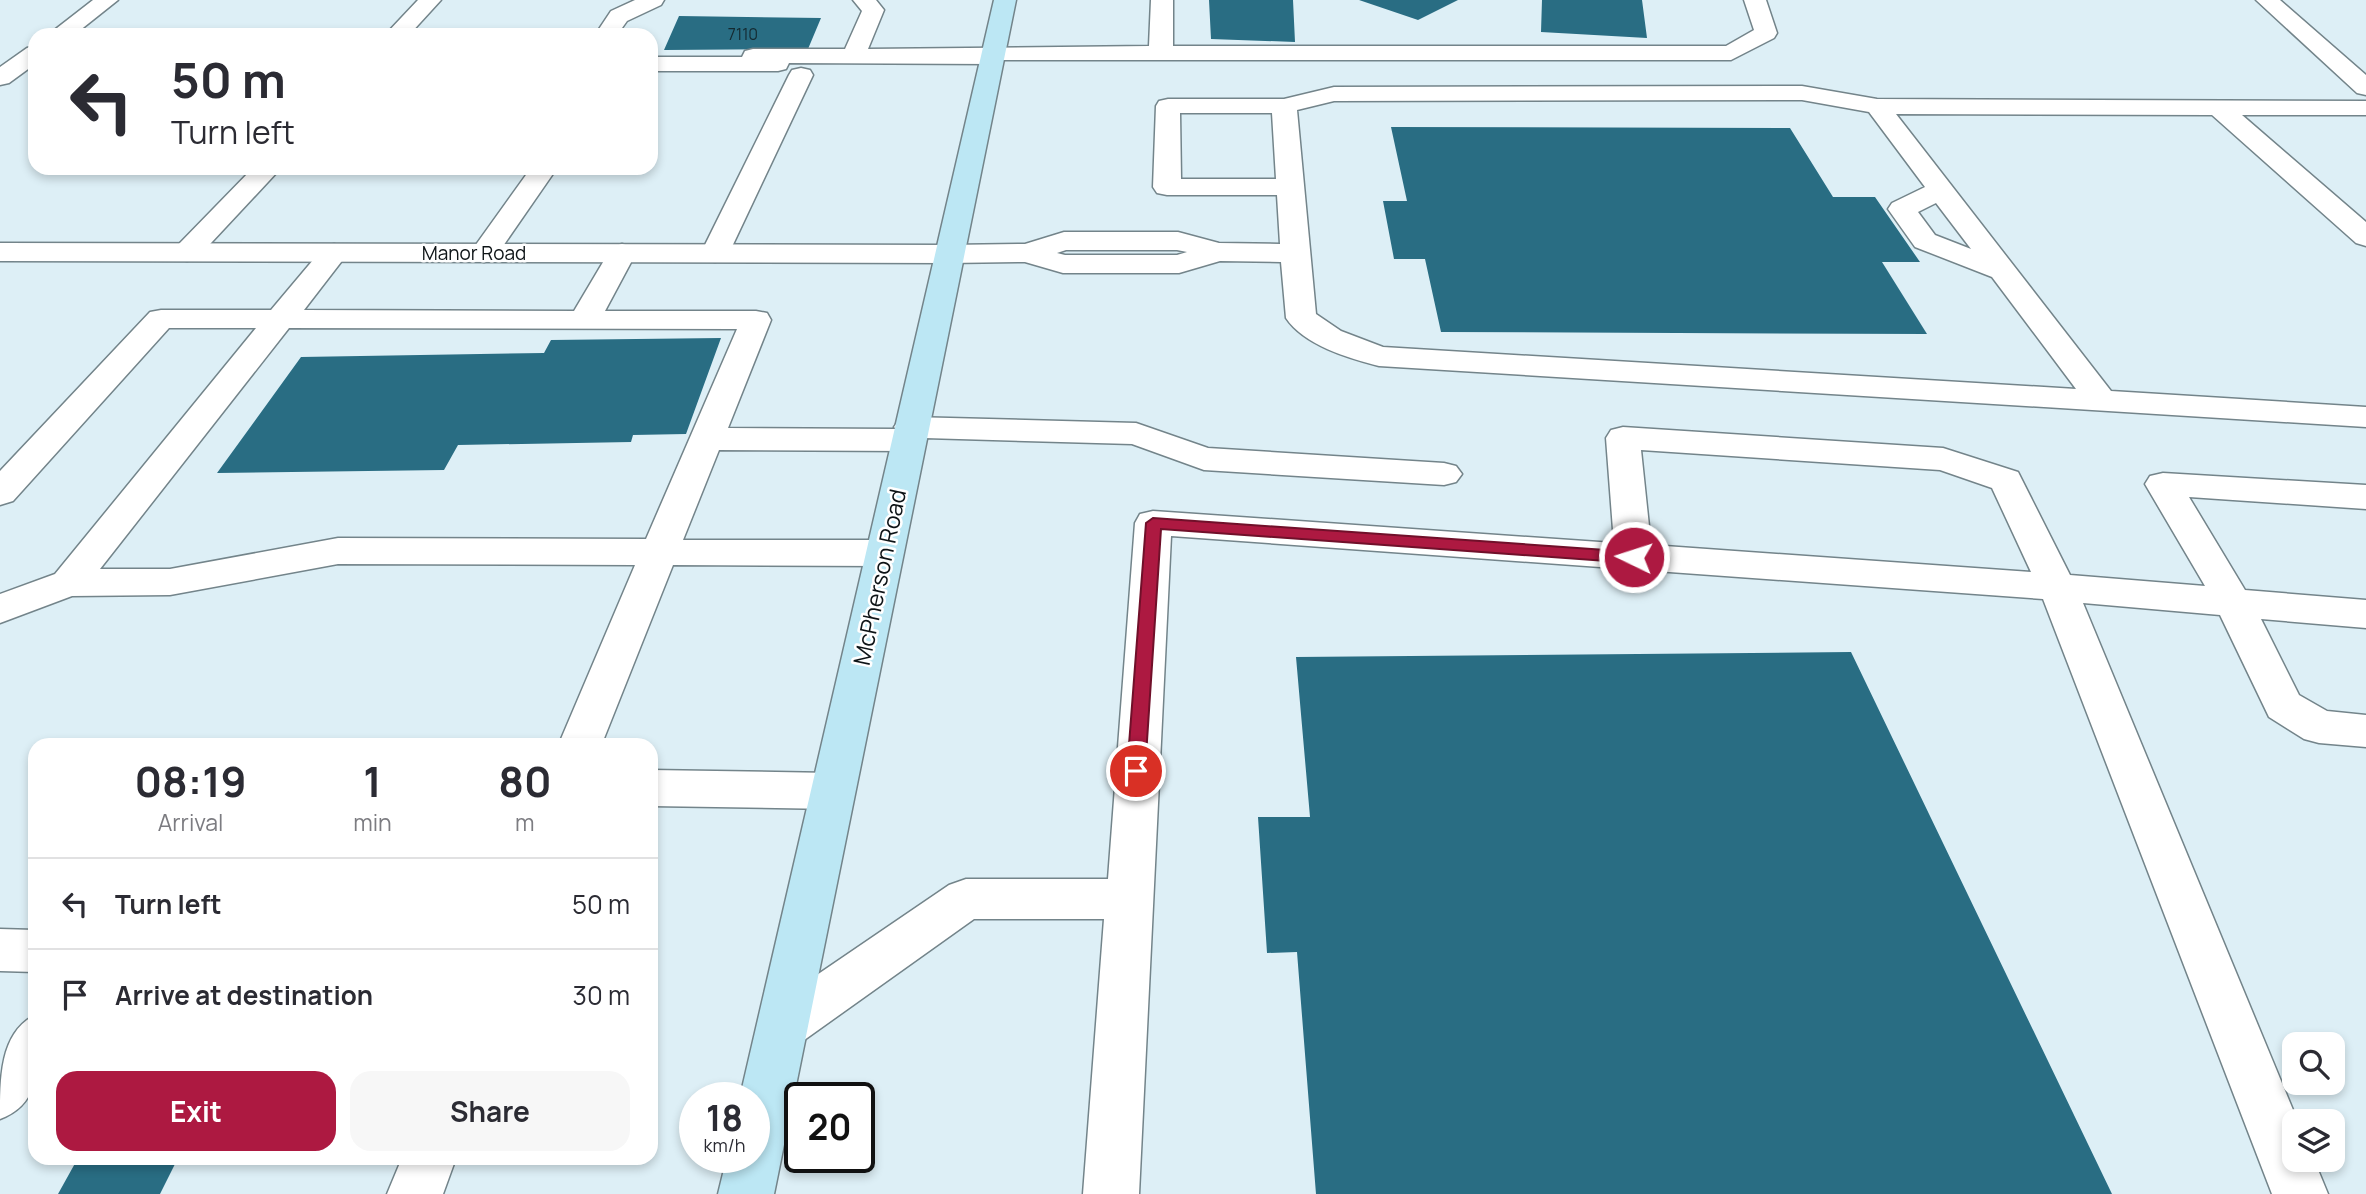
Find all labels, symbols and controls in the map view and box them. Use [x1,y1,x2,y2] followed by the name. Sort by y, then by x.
[728,23,758,45] house number: 7110
[171,46,286,113] text: 50 m
[56,56,147,147] icon: left
[171,110,295,154] text: Turn left
[422,240,526,266] street label: Manor Road
[845,486,913,668] street label: McPherson Road
[1597,520,1671,594] position arrow
[1106,741,1166,801] pin
[134,752,247,810] text: 08:19
[363,752,382,810] text: 1
[498,752,552,810] text: 80
[1117,752,1155,790] icon: arrive
[158,806,223,838] text: Arrival
[353,806,392,838] text: min
[515,806,535,838] text: m
[56,885,94,923] icon: left
[115,886,222,922] text: Turn left
[572,886,630,922] text: 50 m
[56,976,94,1014] icon: arrive
[115,977,373,1013] text: Arrive at destination
[573,977,630,1013] text: 30 m
[2282,1032,2345,1172] map controls
[2282,1032,2345,1095] button: search
[56,1071,336,1151] button: Exit
[350,1071,630,1151] button: Share
[784,1082,875,1173] speed limit sign: 20
[706,1094,743,1142] text: 18
[2282,1109,2345,1172] button: layers
[704,1133,745,1157] text: km/h

